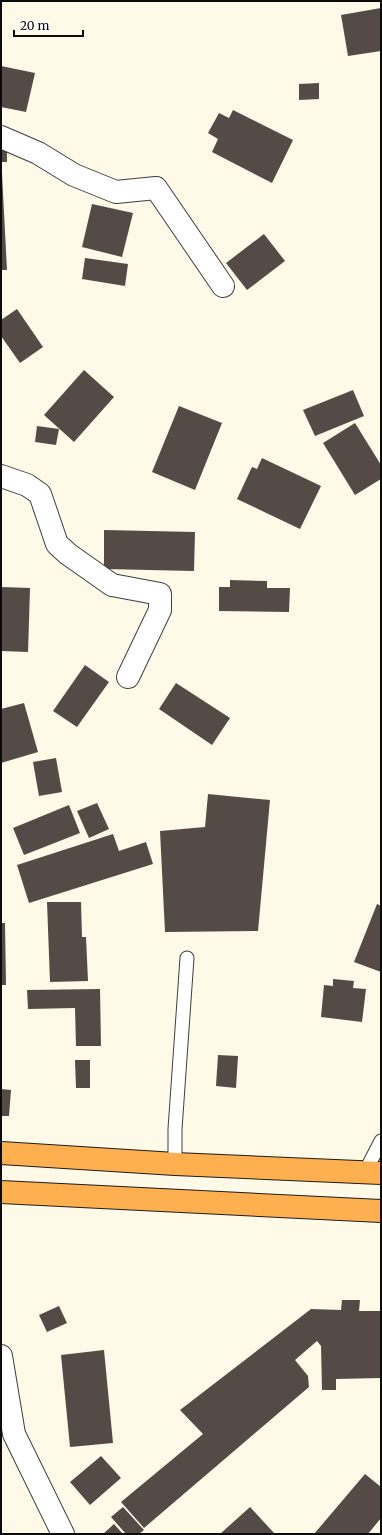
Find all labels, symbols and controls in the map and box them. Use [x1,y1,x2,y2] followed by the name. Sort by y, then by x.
[14,12,83,38] scale bar
[20,18,49,33] text: 20 m

